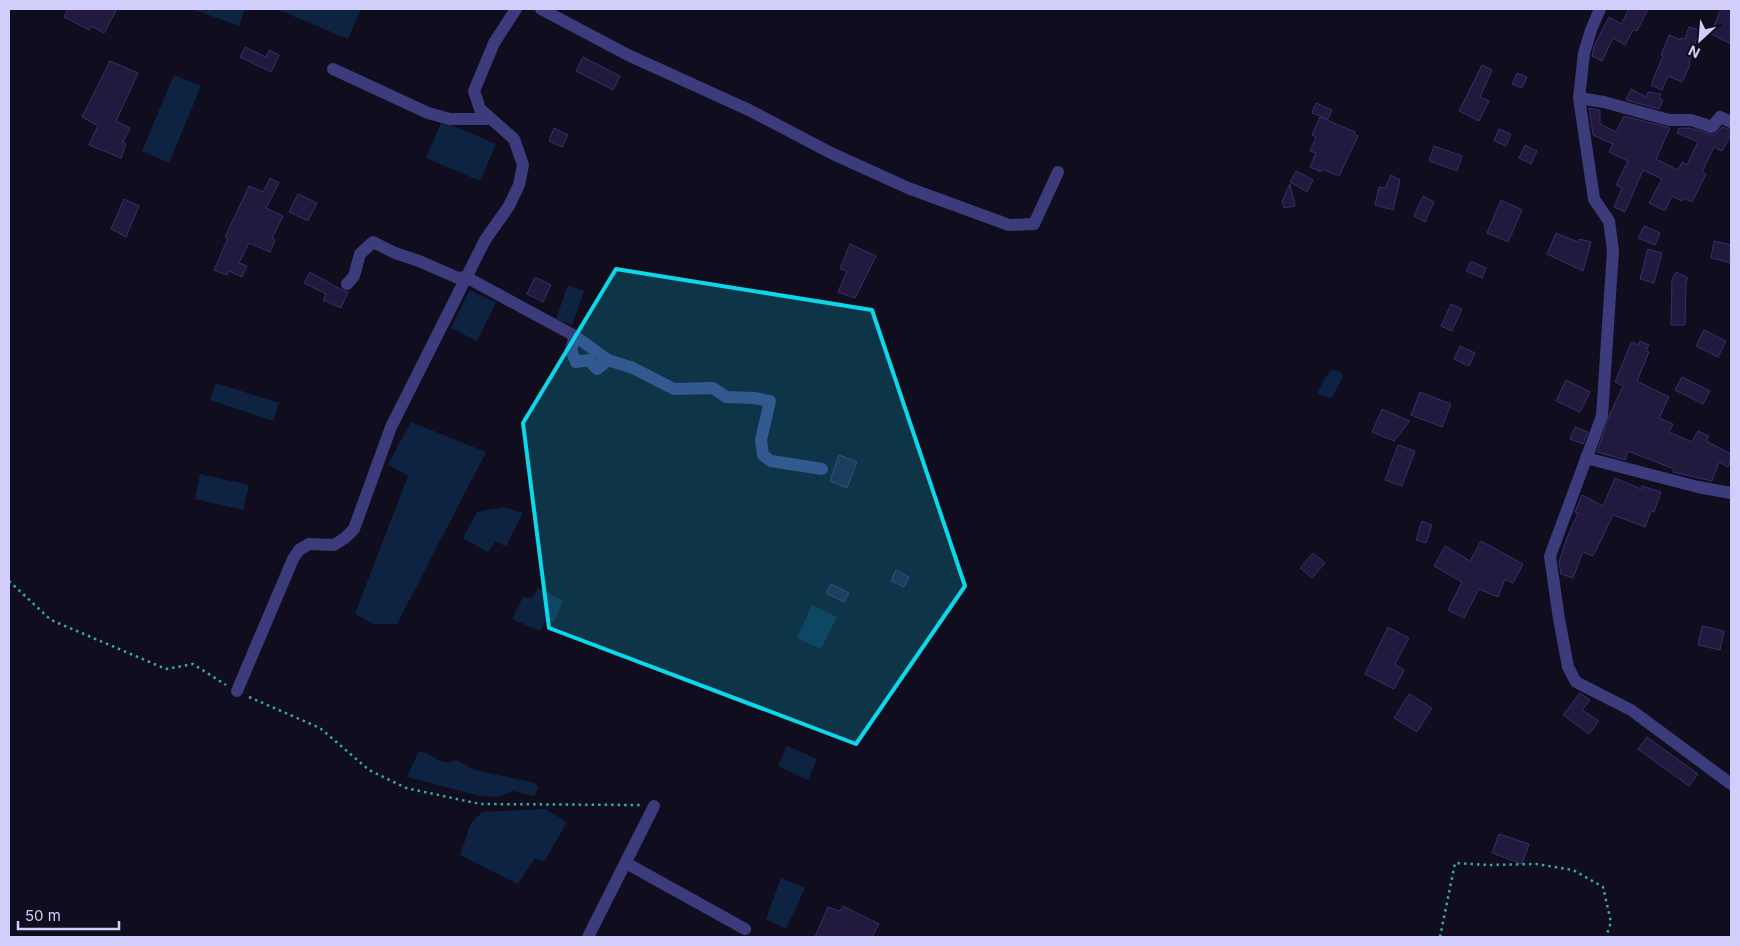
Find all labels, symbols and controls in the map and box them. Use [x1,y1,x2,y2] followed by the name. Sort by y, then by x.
[1675,15,1725,65] north arrow
[1686,42,1703,62] text: N
[18,898,119,930] scale bar
[25,906,61,925] text: 50 m

